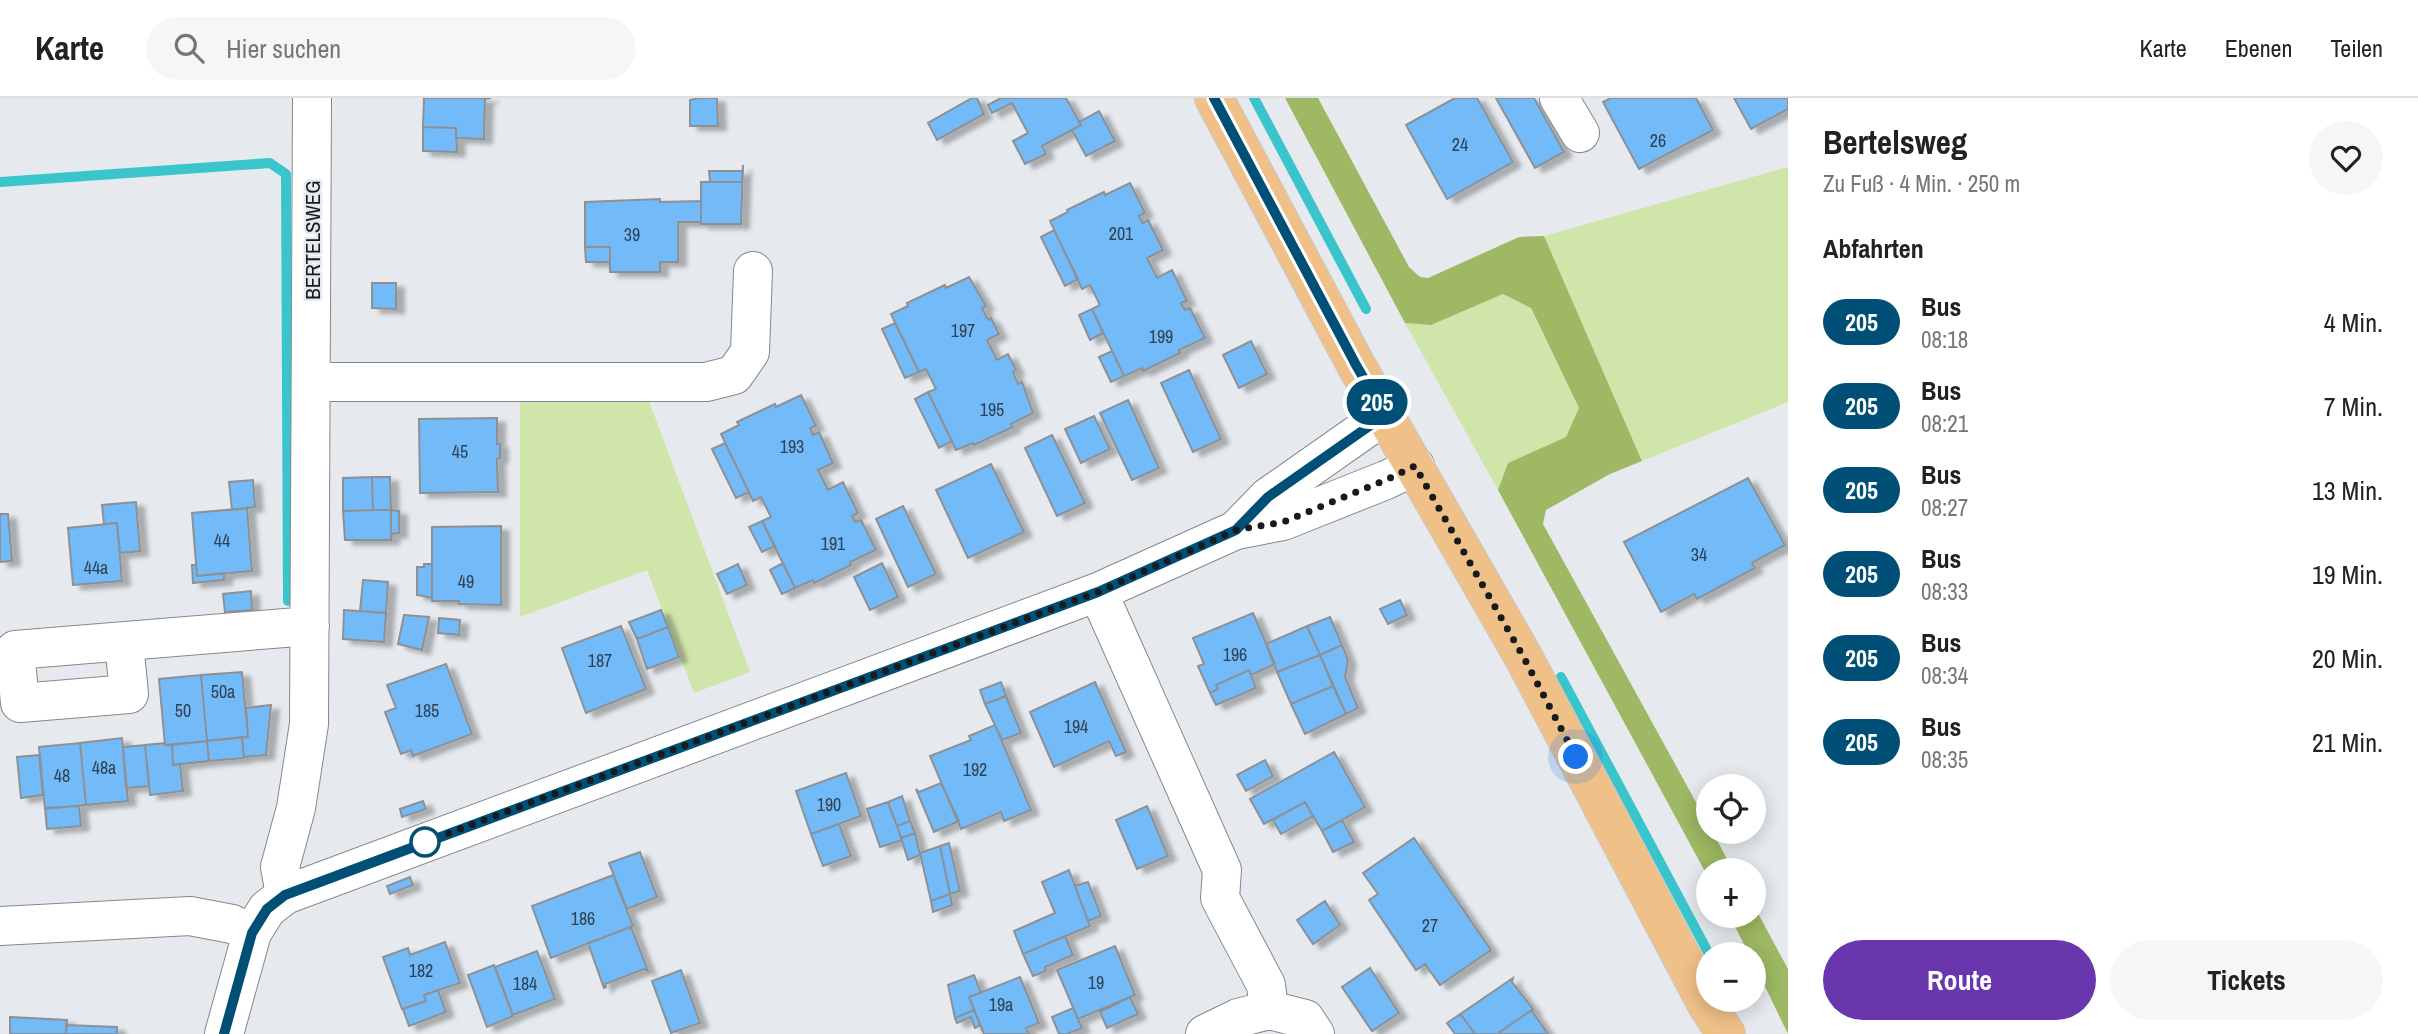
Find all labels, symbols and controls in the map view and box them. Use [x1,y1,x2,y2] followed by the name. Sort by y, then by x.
[146,17,636,80] search box
[35,26,104,70] text: Karte
[170,29,208,67] icon: search
[226,31,341,66] text: Hier suchen
[2140,32,2187,64] text: Karte
[2225,32,2292,64] text: Ebenen
[2330,32,2383,64] text: Teilen
[1823,120,1967,164] text: Bertelsweg
[2309,121,2383,195] button: heart
[1650,128,1666,153] house number: 26
[1452,132,1468,157] house number: 24
[1823,168,2020,199] text: Zu Fuß · 4 Min. · 250 m
[298,180,327,300] street label: BERTELSWEG
[1109,221,1134,246] house number: 201
[624,222,640,247] house number: 39
[1823,231,1924,266] text: Abfahrten
[1921,289,1961,324] text: Bus
[2324,305,2383,340] text: 4 Min.
[1845,306,1878,338] text: 205
[951,318,975,343] house number: 197
[1149,324,1173,349] house number: 199
[1921,324,1968,355] text: 08:18
[1921,373,1961,408] text: Bus
[1337,379,1417,425] line badge: 205
[1361,386,1393,418] text: 205
[2324,389,2383,424] text: 7 Min.
[1845,390,1878,422] text: 205
[980,397,1004,422] house number: 195
[1921,408,1968,439] text: 08:21
[780,434,804,459] house number: 193
[452,439,468,464] house number: 45
[1921,457,1961,492] text: Bus
[2312,473,2383,508] text: 13 Min.
[1845,474,1878,506] text: 205
[1921,492,1968,523] text: 08:27
[214,528,230,553] house number: 44
[821,531,846,556] house number: 191
[1921,541,1961,576] text: Bus
[1691,542,1707,567] house number: 34
[84,555,108,580] house number: 44a
[2312,557,2383,592] text: 19 Min.
[1845,558,1878,590] text: 205
[458,569,474,594] house number: 49
[1921,576,1968,607] text: 08:33
[1921,625,1961,660] text: Bus
[2312,641,2383,676] text: 20 Min.
[1223,642,1247,667] house number: 196
[1845,642,1878,674] text: 205
[588,648,612,673] house number: 187
[1921,660,1968,691] text: 08:34
[211,679,235,704] house number: 50a
[175,698,191,723] house number: 50
[415,698,439,723] house number: 185
[1921,709,1961,744] text: Bus
[1064,714,1088,739] house number: 194
[2312,725,2383,760] text: 21 Min.
[1845,726,1878,758] text: 205
[1558,739,1593,774] your location
[1921,744,1968,775] text: 08:35
[92,755,116,780] house number: 48a
[963,757,987,782] house number: 192
[54,763,70,788] house number: 48
[1696,774,1766,1012] map controls
[1696,774,1766,844] button: locate
[817,792,841,817] house number: 190
[410,827,440,857] unlabelled marker
[1696,858,1766,928] button: +
[571,906,595,931] house number: 186
[1422,913,1438,938] house number: 27
[1823,940,2096,1020] button: Route
[2110,940,2383,1020] button: Tickets
[1696,942,1766,1012] button: −
[409,958,433,983] house number: 182
[1088,970,1104,995] house number: 19
[513,971,537,996] house number: 184
[989,992,1013,1017] house number: 19a

